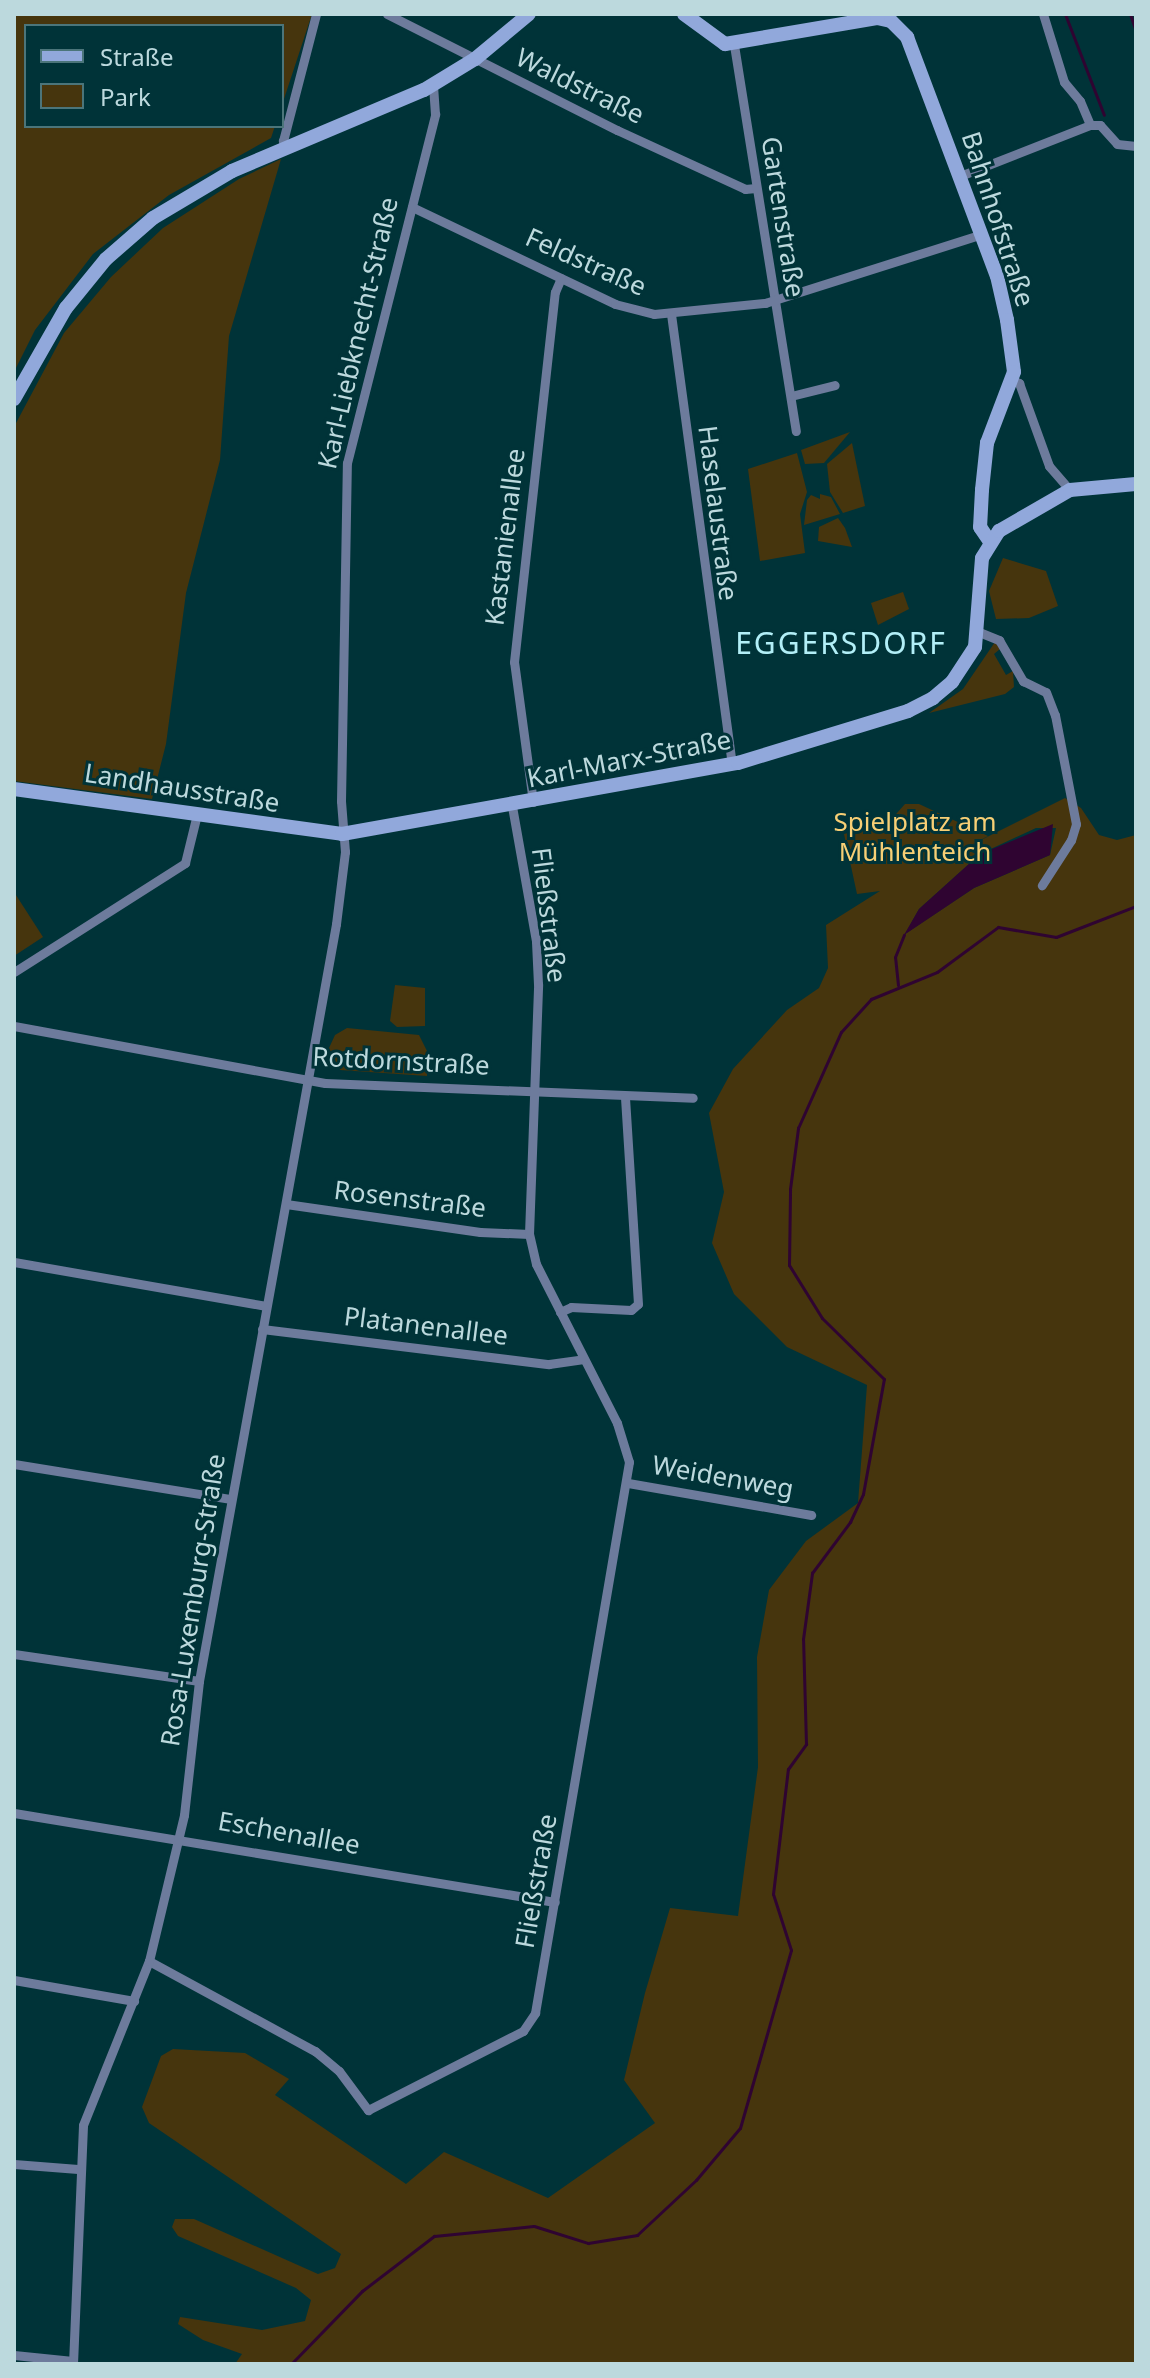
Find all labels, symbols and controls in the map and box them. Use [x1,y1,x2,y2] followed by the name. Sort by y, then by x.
[24,24,284,128] legend
[100,40,173,73] text: Straße
[511,42,649,130] street label: Waldstraße
[100,80,151,113] text: Park
[955,128,1041,310] street label: Bahnhofstraße
[755,135,811,299] street label: Gartenstraße
[312,194,404,472] street label: Karl-Liebknecht-Straße
[521,222,651,302] street label: Feldstraße
[692,424,744,602] street label: Haselaustraße
[479,447,531,627] street label: Kastanienallee
[735,625,947,661] district label: EGGERSDORF
[524,724,734,794] street label: Karl-Marx-Straße
[82,757,282,819] street label: Landhausstraße
[834,806,996,868] park label: Spielplatz am Mühlenteich
[525,846,573,984] street label: Fließstraße
[312,1041,490,1081] street label: Rotdornstraße
[332,1174,488,1224] street label: Rosenstraße
[342,1300,510,1352] street label: Platanenallee
[650,1449,796,1505] street label: Weidenweg
[154,1452,232,1748] street label: Rosa-Luxemburg-Straße
[216,1805,362,1861] street label: Eschenallee
[509,1811,563,1951] street label: Fließstraße

